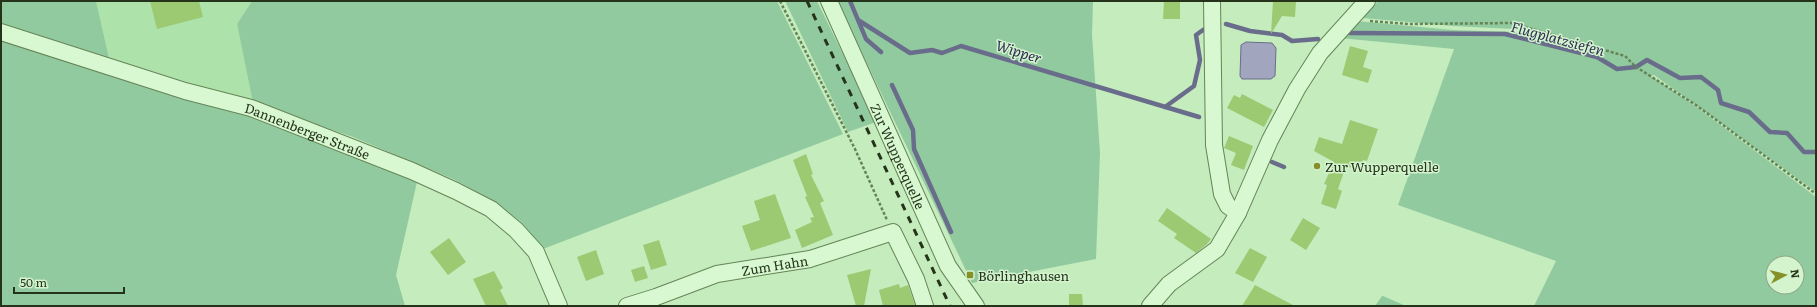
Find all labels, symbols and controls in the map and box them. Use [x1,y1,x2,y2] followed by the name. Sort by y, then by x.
[1509,16,1608,60] water label: Flugplatzsiefen
[994,35,1045,68] water label: Wipper
[243,97,373,163] street label: Dannenberger Straße
[867,100,931,212] street label: Zur Wupperquelle
[1325,157,1439,176] place label: Zur Wupperquelle
[1312,161,1322,171] marker: Zur Wupperquelle
[740,250,810,279] street label: Zum Hahn
[1765,255,1805,295] north arrow
[978,266,1069,285] place label: Börlinghausen
[1787,268,1804,279] text: N
[14,269,124,295] scale bar
[965,270,975,280] marker: Börlinghausen
[20,273,47,291] text: 50 m

